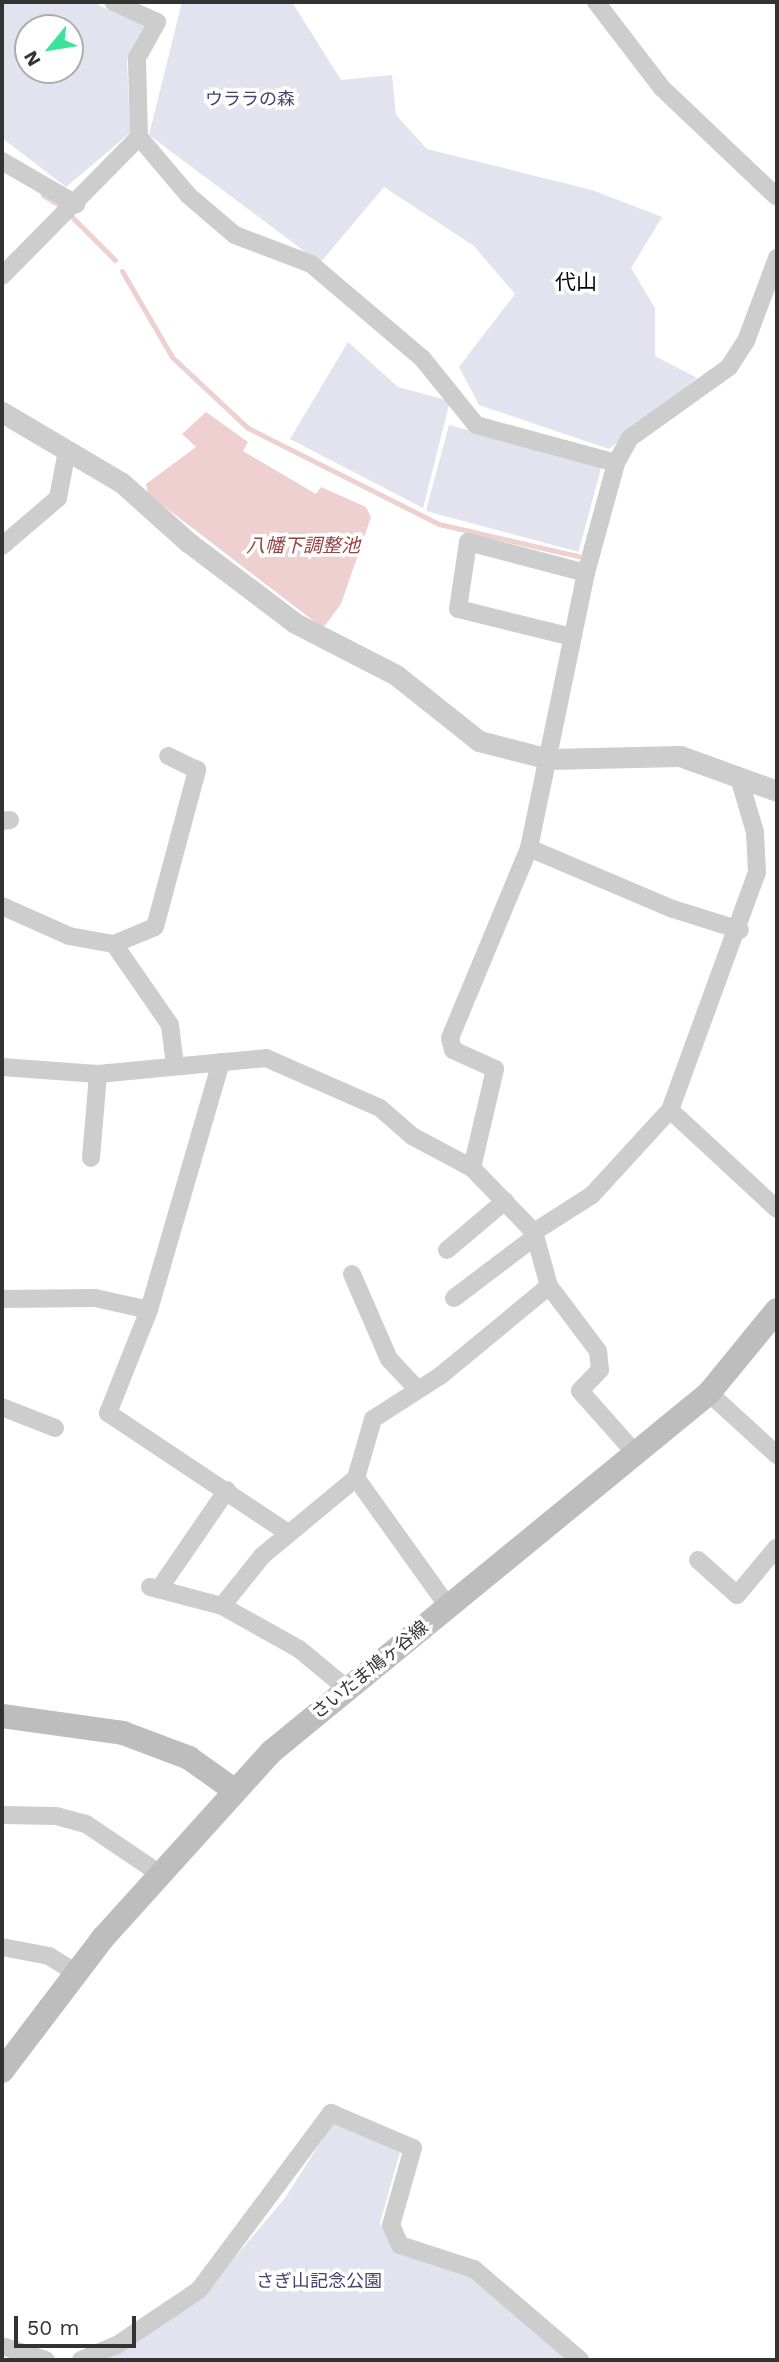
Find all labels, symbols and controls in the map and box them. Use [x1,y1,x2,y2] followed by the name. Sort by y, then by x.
[14,14,84,84] north arrow
[19,47,46,71] text: N
[205,88,295,110] park label: ウララの森
[555,269,597,295] district label: 代山
[246,535,360,557] water label: 八幡下調整池
[307,1616,433,1724] street label: さいたま鳩ヶ谷線
[256,2270,382,2292] park label: さぎ山記念公園
[18,2302,140,2346] scale bar
[27,2315,79,2340] text: 50 m

